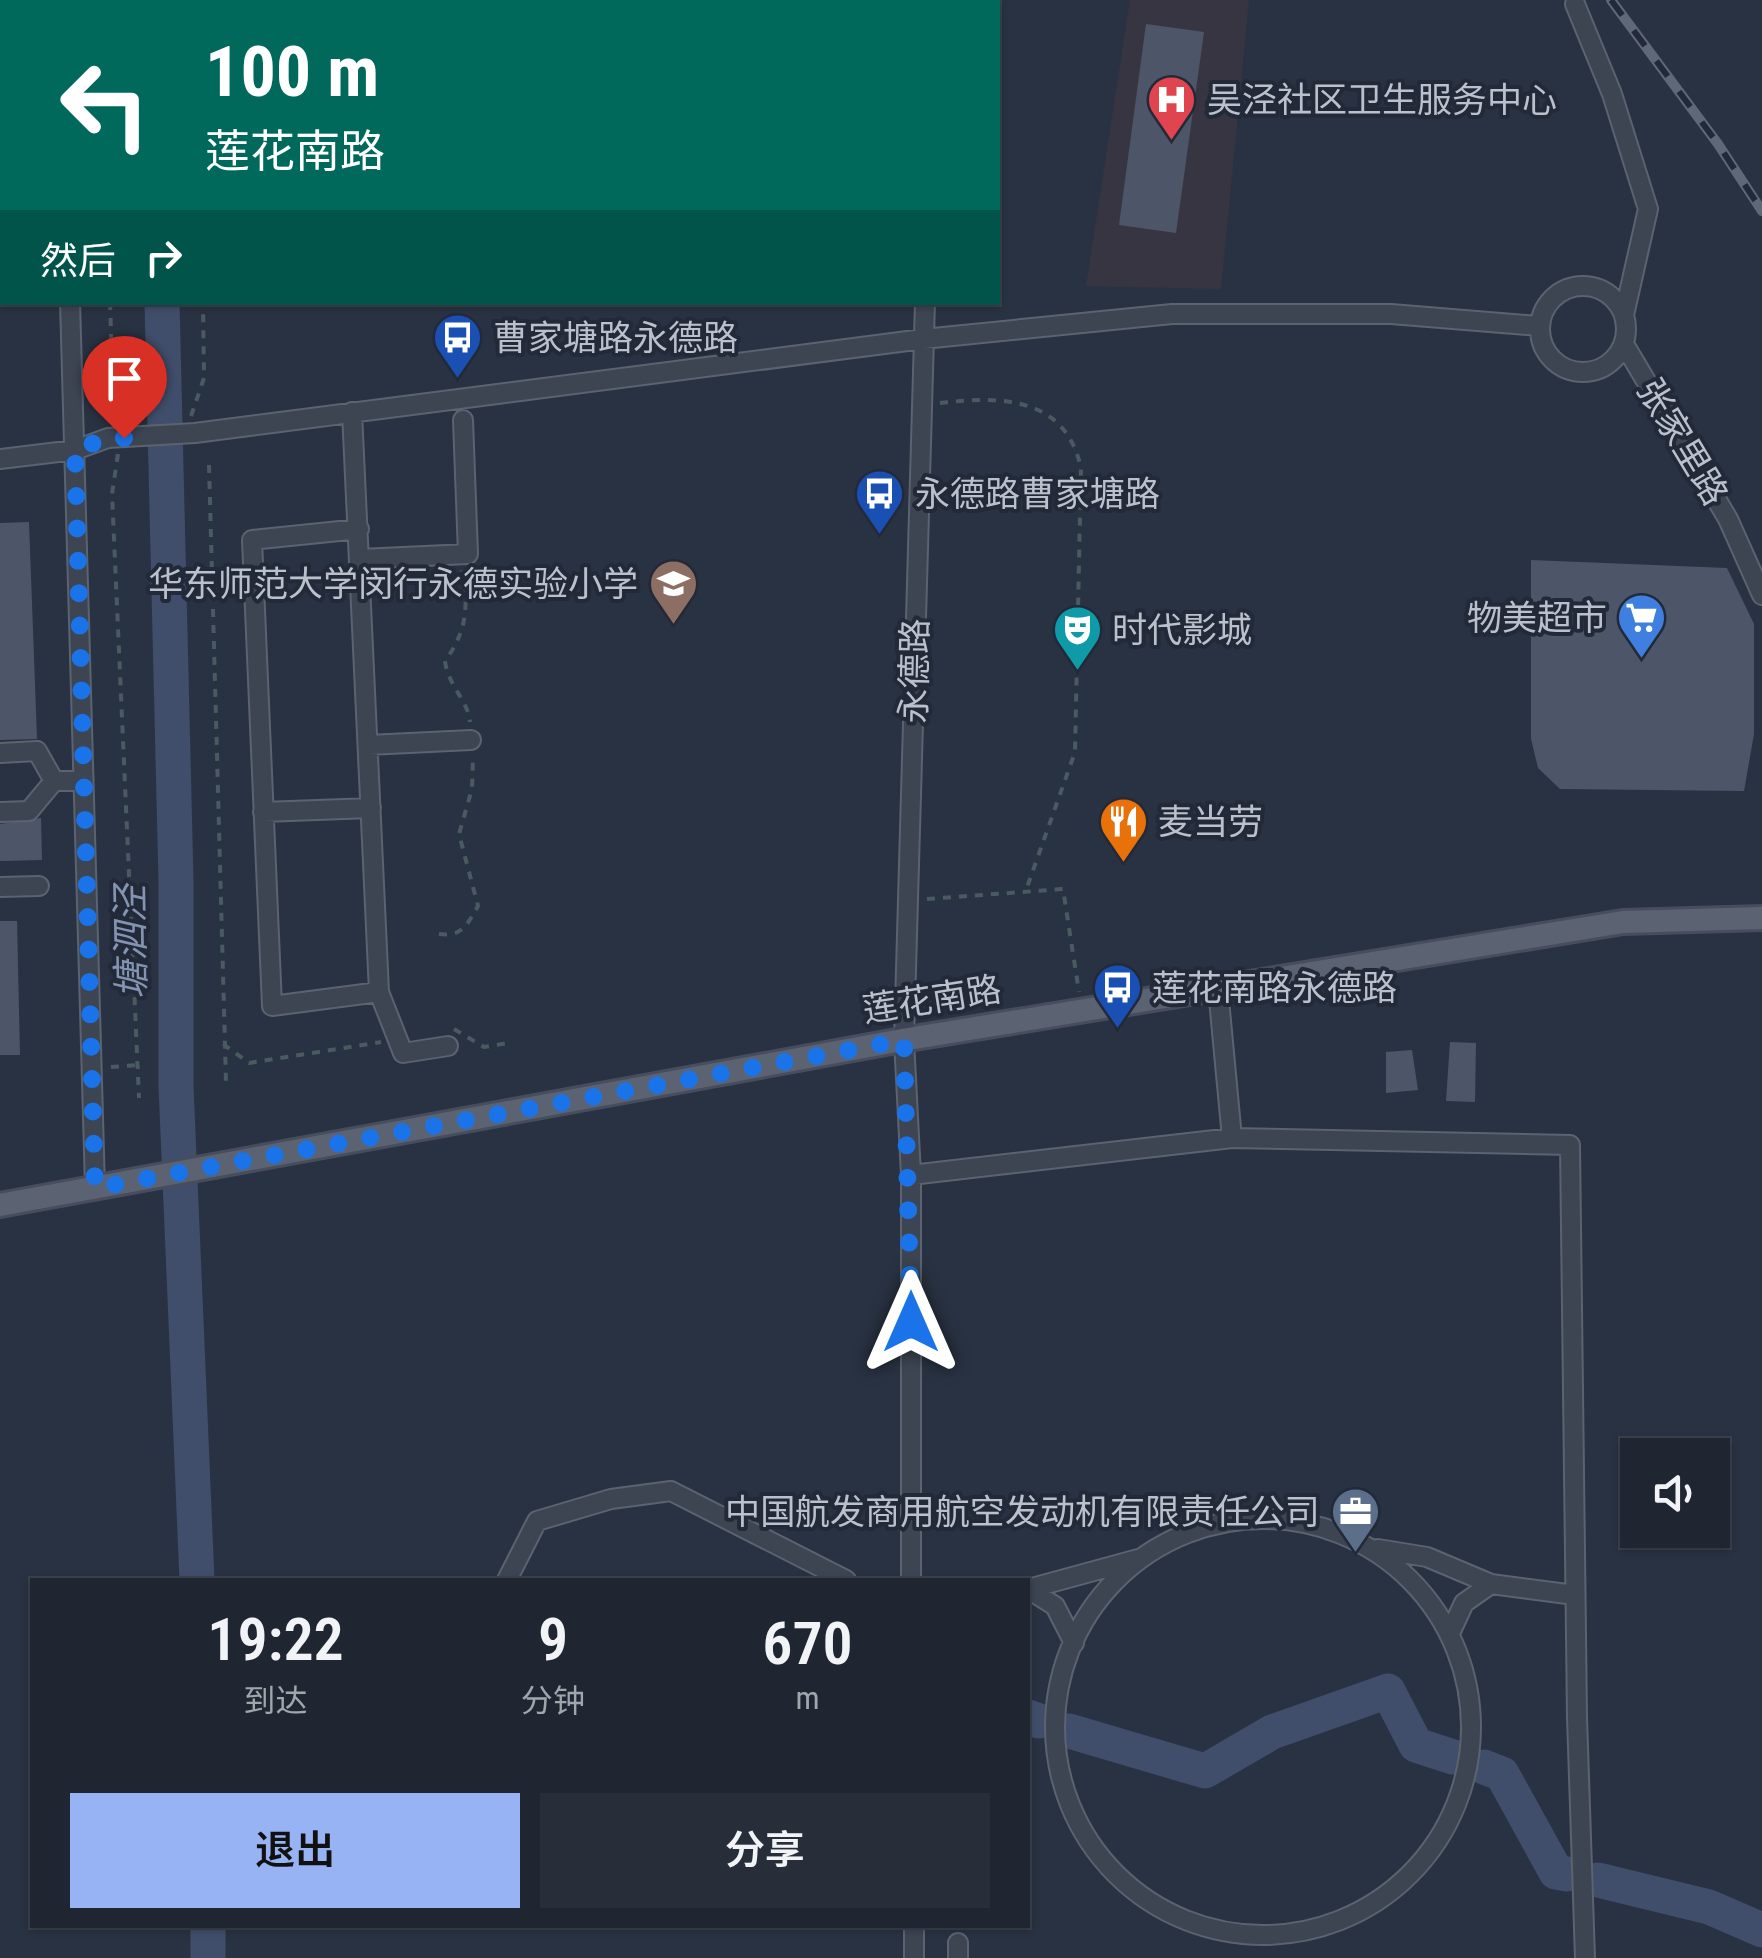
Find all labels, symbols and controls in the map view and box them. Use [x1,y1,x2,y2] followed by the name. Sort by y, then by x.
[205,31,379,113] text: 100 m
[40,40,170,170] icon: left
[1146,74,1198,142] hospital icon: 吴泾社区卫生服务中心
[1207,80,1557,121] place label: 吴泾社区卫生服务中心
[205,125,385,178] text: 莲花南路
[136,230,191,285] icon: right
[40,239,116,283] text: 然后
[432,312,484,380] bus stop icon: 曹家塘路永德路
[493,318,738,359] place label: 曹家塘路永德路
[82,336,167,439] pin
[97,351,152,406] icon: arrive
[1628,371,1736,513] street label: 张家里路
[854,468,906,536] bus stop icon: 永德路曹家塘路
[915,474,1160,515] place label: 永德路曹家塘路
[647,558,699,626] school or university icon: 华东师范大学闵行永德实验小学
[148,564,638,605] place label: 华东师范大学闵行永德实验小学
[1616,592,1668,660] supermarket icon: 物美超市
[1467,598,1607,639] place label: 物美超市
[1051,604,1103,672] theatre icon: 时代影城
[1112,610,1252,651] place label: 时代影城
[894,618,936,724] street label: 永德路
[1097,796,1149,864] restaurant icon: 麦当劳
[1158,802,1263,843] place label: 麦当劳
[108,882,154,999] water label: 塘泗泾
[1091,962,1143,1030] bus stop icon: 莲花南路永德路
[1152,968,1397,1009] place label: 莲花南路永德路
[860,969,1004,1031] street label: 莲花南路
[859,1270,963,1374] position arrow
[1620,1438,1730,1548] map controls
[1620,1438,1730,1548] button: sound
[1329,1486,1381,1554] office icon: 中国航发商用航空发动机有限责任公司
[725,1492,1320,1533] place label: 中国航发商用航空发动机有限责任公司
[207,1604,344,1675] text: 19:22
[538,1604,568,1675] text: 9
[762,1608,853,1679] text: 670
[795,1679,820,1717] text: m
[243,1682,308,1720] text: 到达
[521,1682,585,1720] text: 分钟
[70,1793,520,1908] button: 退出
[540,1793,990,1908] button: 分享

